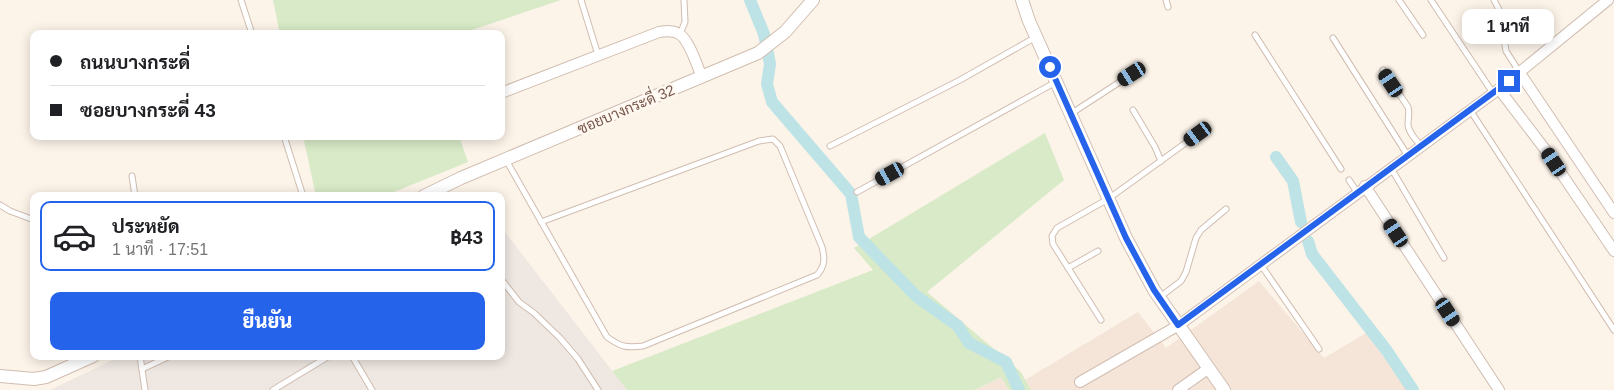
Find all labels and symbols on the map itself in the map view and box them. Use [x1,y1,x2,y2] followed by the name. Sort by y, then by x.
[1463,8,1555,44] callout: 1 นาที
[1039,56,1061,78] route start
[1115,60,1148,88] car
[1376,66,1405,100] car
[1498,70,1520,92] route end
[572,75,677,137] street label: ซอยบางกระดี่ 32
[1181,119,1214,149] car
[1539,145,1568,179] car
[873,160,906,188] car
[1381,216,1410,250] car
[1433,295,1462,329] car

